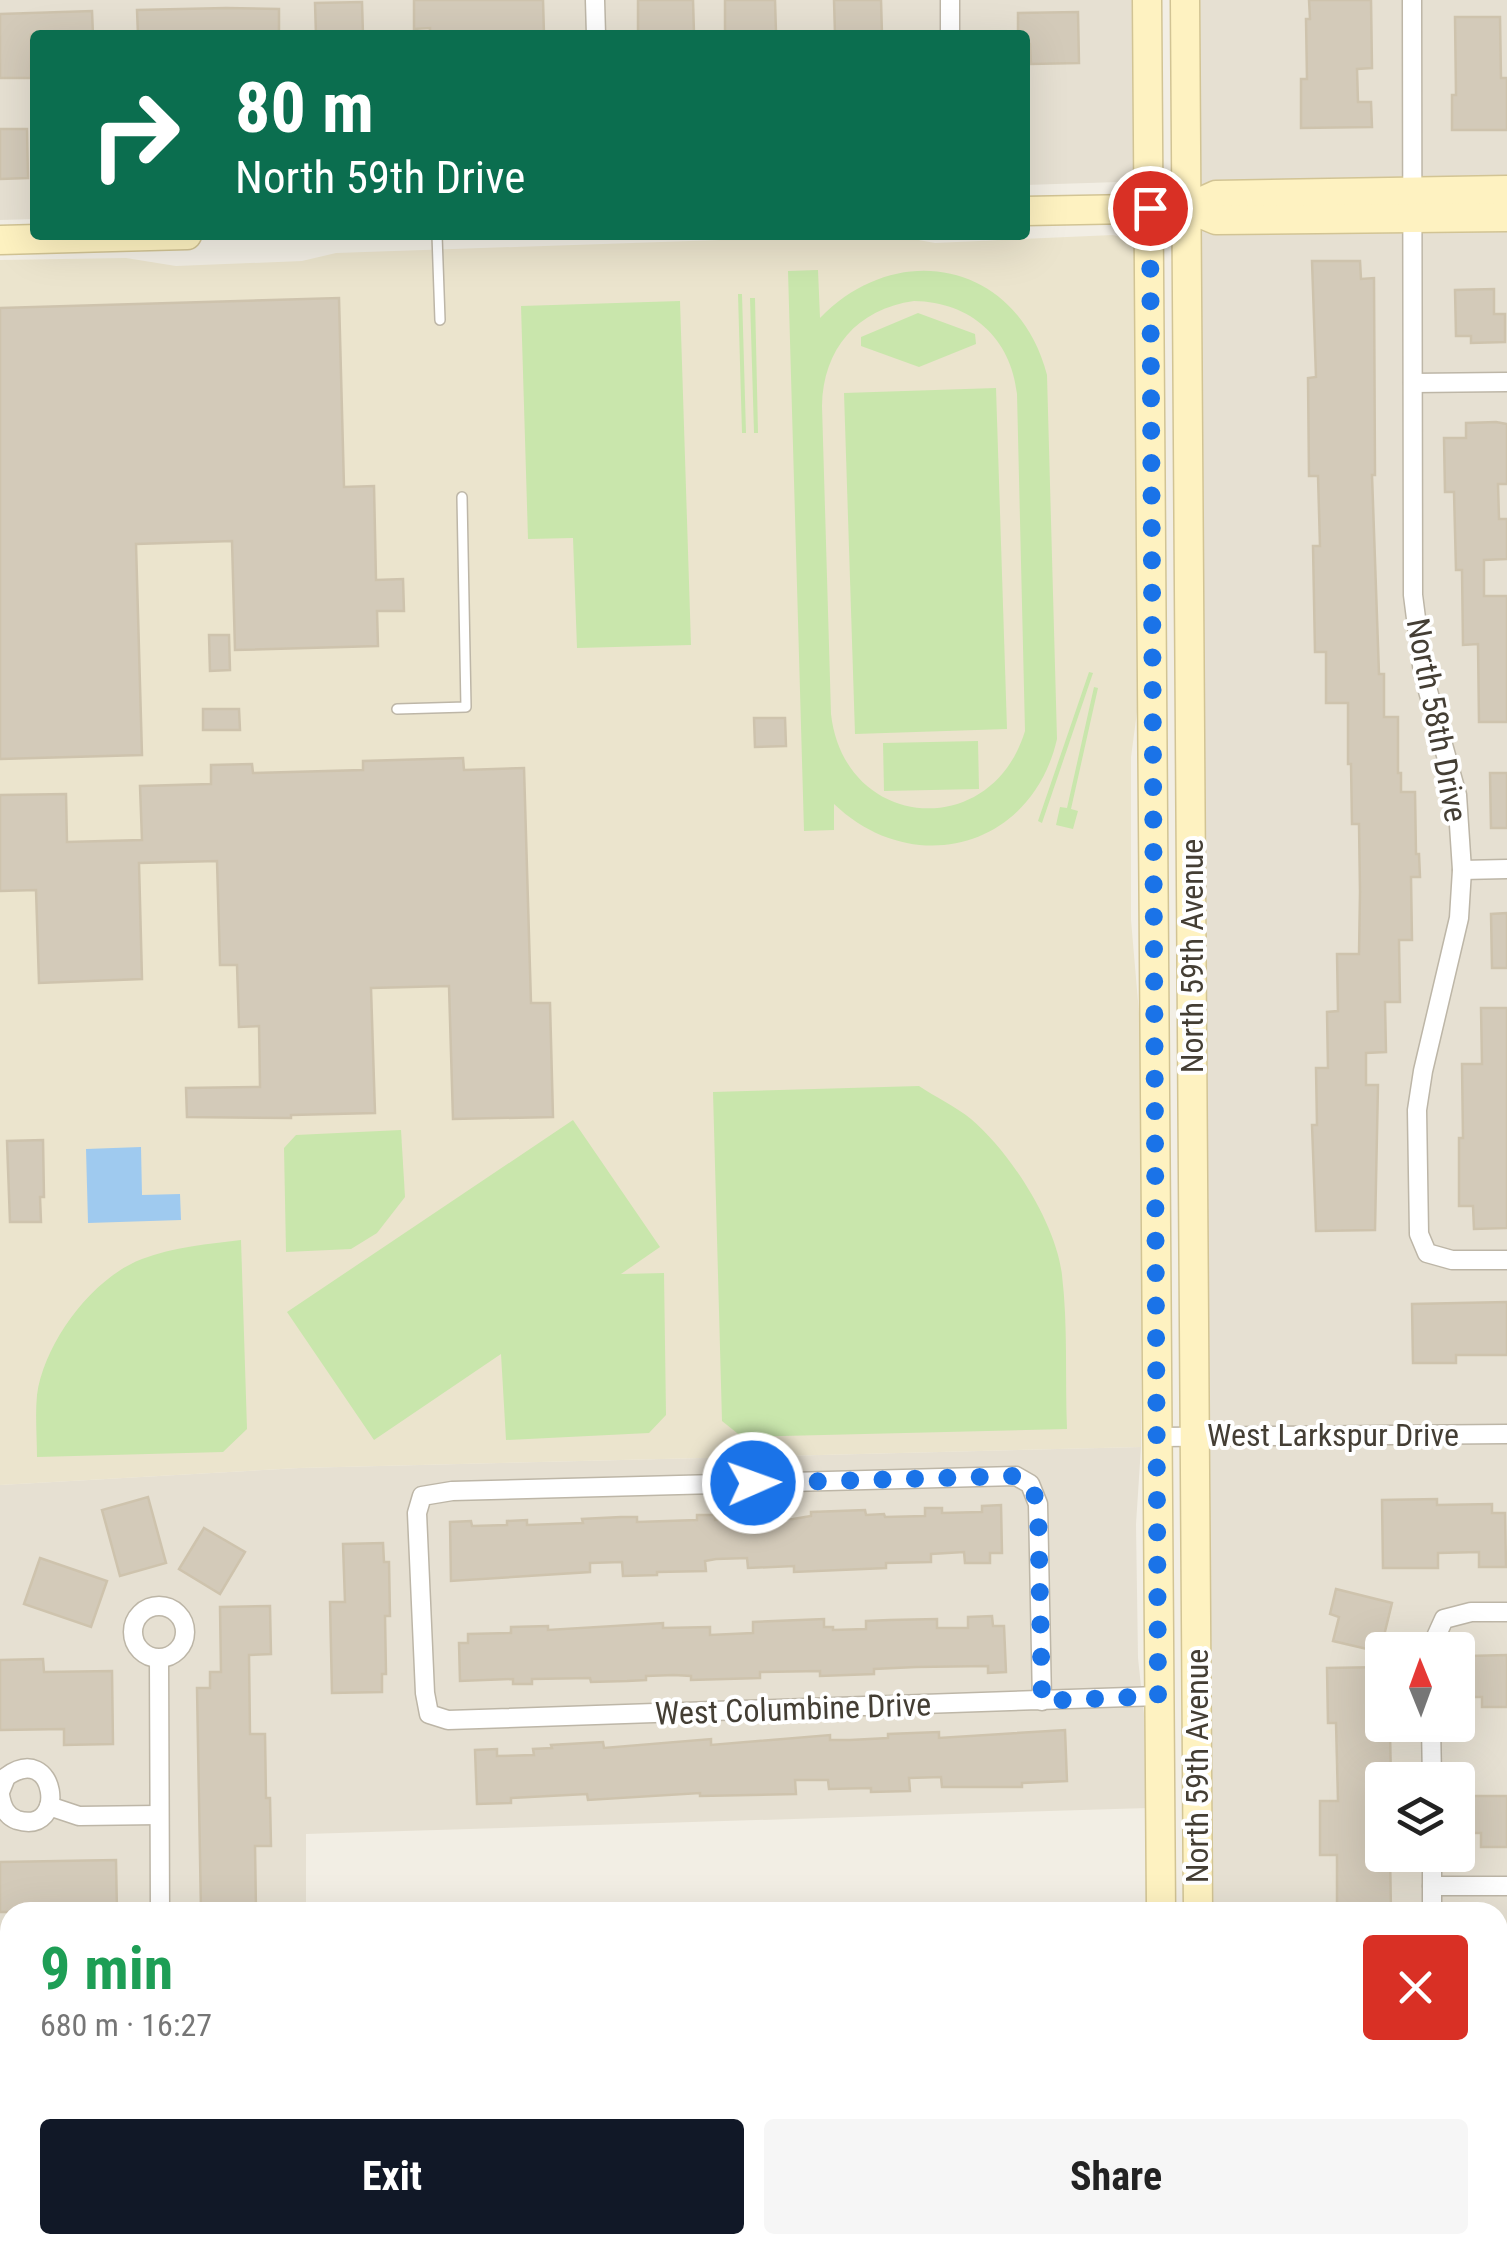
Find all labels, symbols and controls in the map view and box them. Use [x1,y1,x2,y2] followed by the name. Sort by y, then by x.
[235,67,374,149] text: 80 m
[70,70,200,200] icon: right
[235,151,525,204] text: North 59th Drive
[1108,166,1193,251] pin
[1123,181,1178,236] icon: arrive
[1399,615,1475,825] street label: North 58th Drive
[1173,839,1211,1073] street label: North 59th Avenue
[1207,1416,1459,1454] street label: West Larkspur Drive
[701,1431,805,1535] position arrow
[1365,1632,1475,1742] north arrow
[1365,1632,1475,1872] map controls
[1178,1649,1216,1883] street label: North 59th Avenue
[654,1685,932,1733] street label: West Columbine Drive
[1365,1762,1475,1872] button: layers
[40,1933,173,2004] text: 9 min
[1363,1935,1468,2040] button: close
[40,2006,212,2044] text: 680 m · 16:27
[40,2119,744,2234] button: Exit
[764,2119,1468,2234] button: Share

